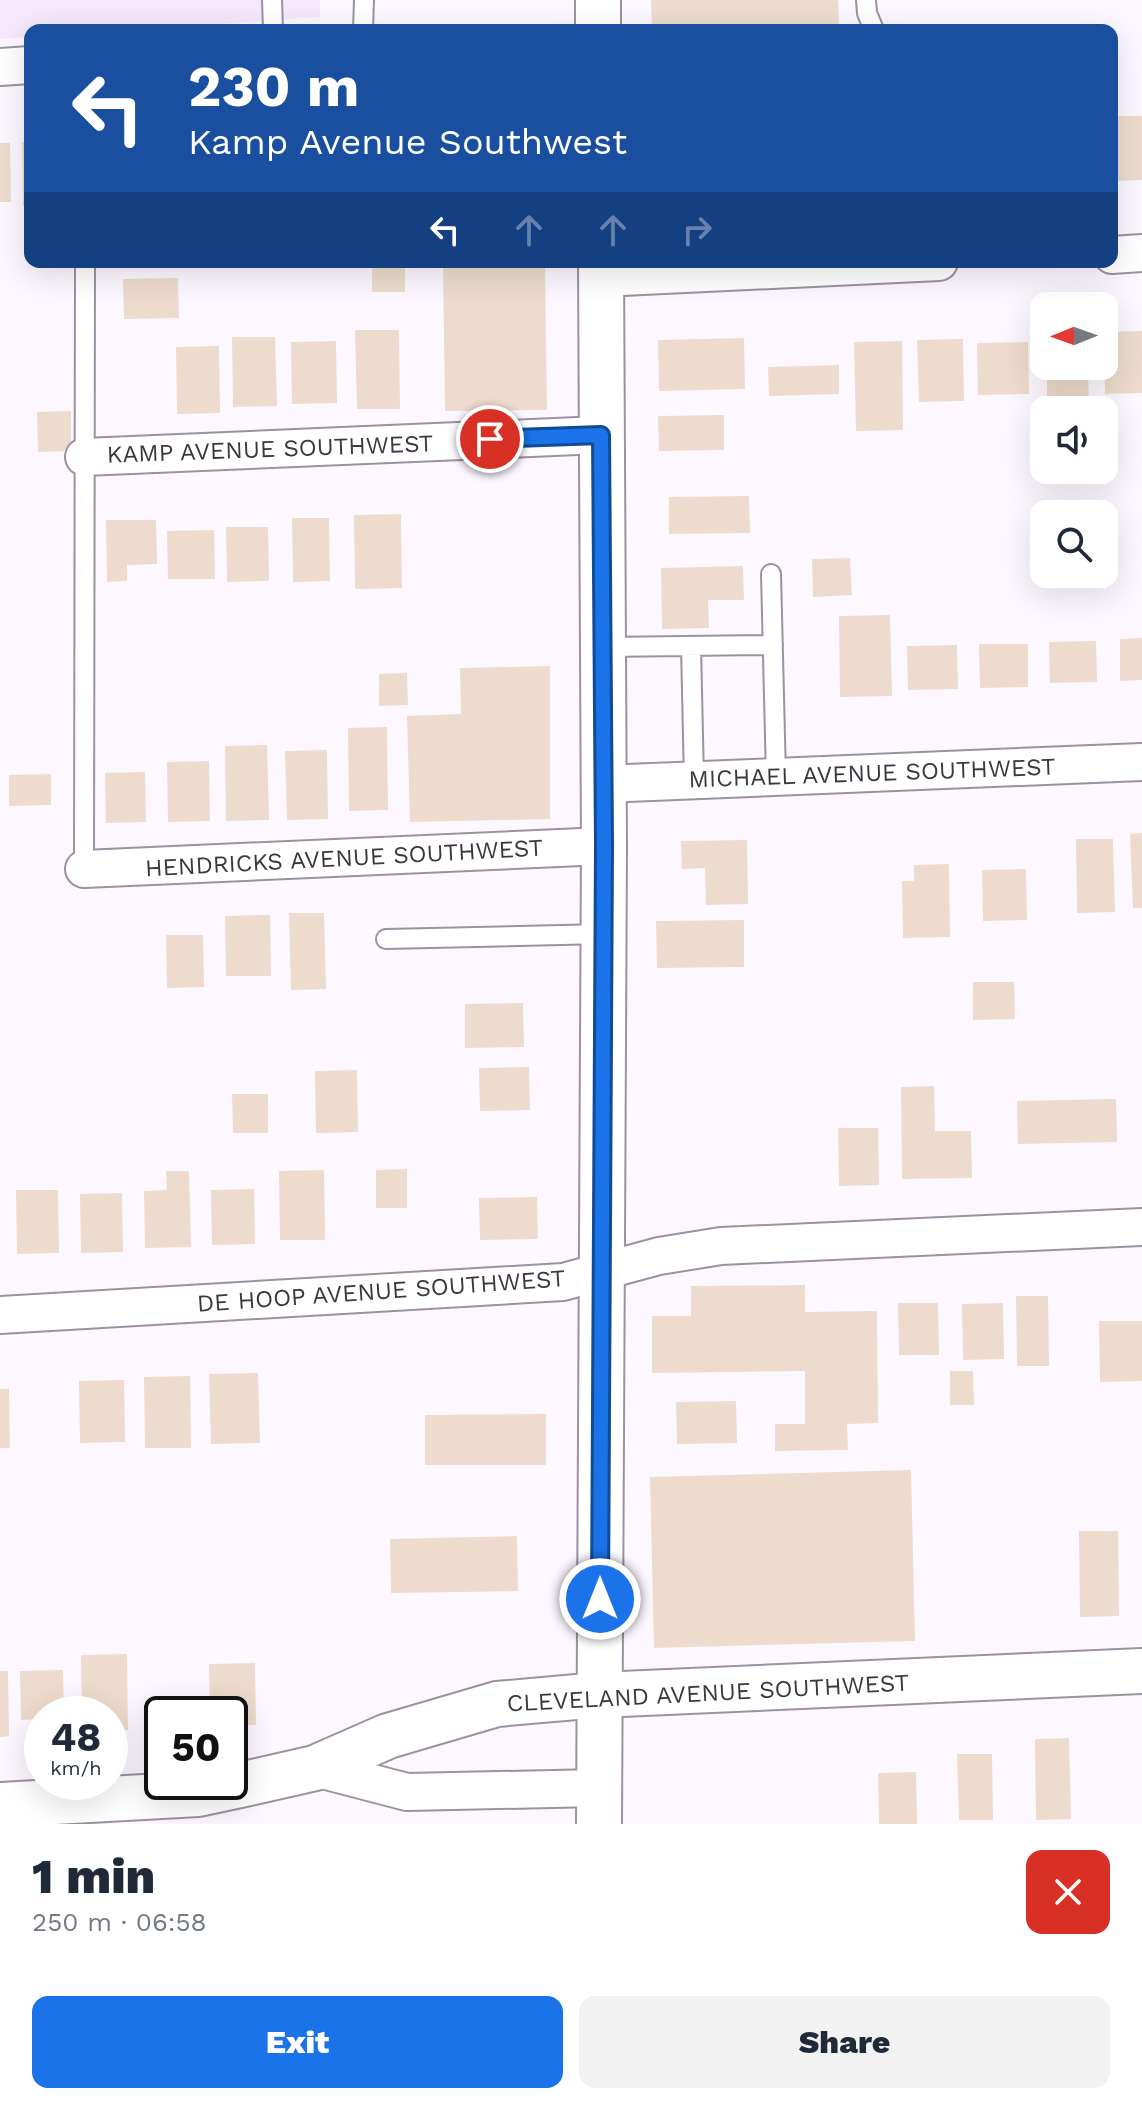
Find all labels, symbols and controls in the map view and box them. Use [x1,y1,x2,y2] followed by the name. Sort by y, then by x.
[188,54,359,120] text: 230 m
[56,56,160,160] icon: left
[188,121,627,163] text: Kamp Avenue Southwest
[423,208,467,252] icon: left
[507,208,551,252] icon: ahead
[591,208,635,252] icon: ahead
[675,208,719,252] icon: right
[1030,292,1118,380] north arrow
[1030,292,1118,588] map controls
[1030,396,1118,484] button: sound
[456,405,524,473] pin
[468,417,512,461] icon: arrive
[106,429,434,469] street label: KAMP AVENUE SOUTHWEST
[1030,500,1118,588] button: search
[688,753,1056,793] street label: MICHAEL AVENUE SOUTHWEST
[144,834,544,882] street label: HENDRICKS AVENUE SOUTHWEST
[196,1264,566,1318] street label: DE HOOP AVENUE SOUTHWEST
[558,1557,642,1641] position arrow
[506,1668,910,1718] street label: CLEVELAND AVENUE SOUTHWEST
[144,1696,248,1800] speed limit sign: 50
[51,1714,101,1761] text: 48
[50,1756,102,1780] text: km/h
[32,1848,155,1905] text: 1 min
[1026,1850,1110,1934] button: close
[32,1907,207,1937] text: 250 m · 06:58
[32,1996,563,2088] button: Exit
[579,1996,1110,2088] button: Share

